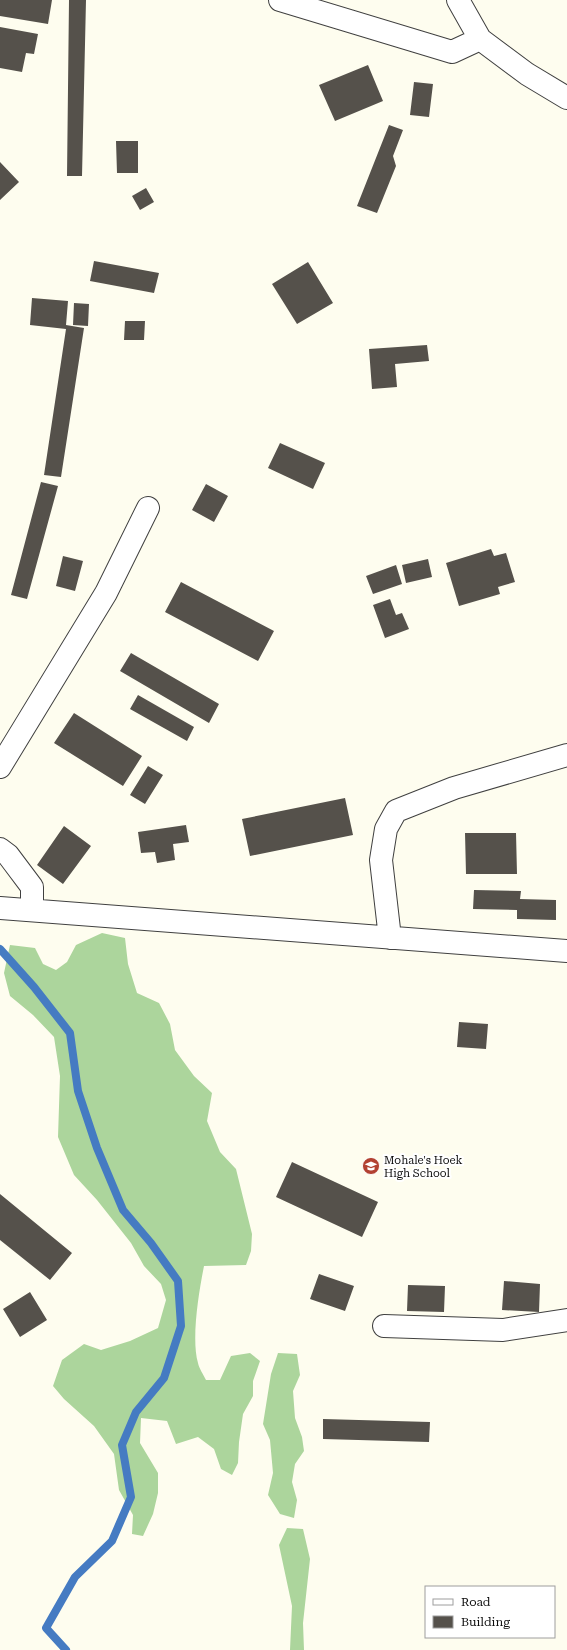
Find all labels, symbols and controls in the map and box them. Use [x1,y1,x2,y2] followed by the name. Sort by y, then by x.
[384,1154,462,1180] place label: Mohale's Hoek High School
[361,1156,381,1176] school or university icon: Mohale's Hoek High School
[425,1586,555,1638] legend
[461,1595,491,1609] text: Road
[461,1615,510,1629] text: Building

